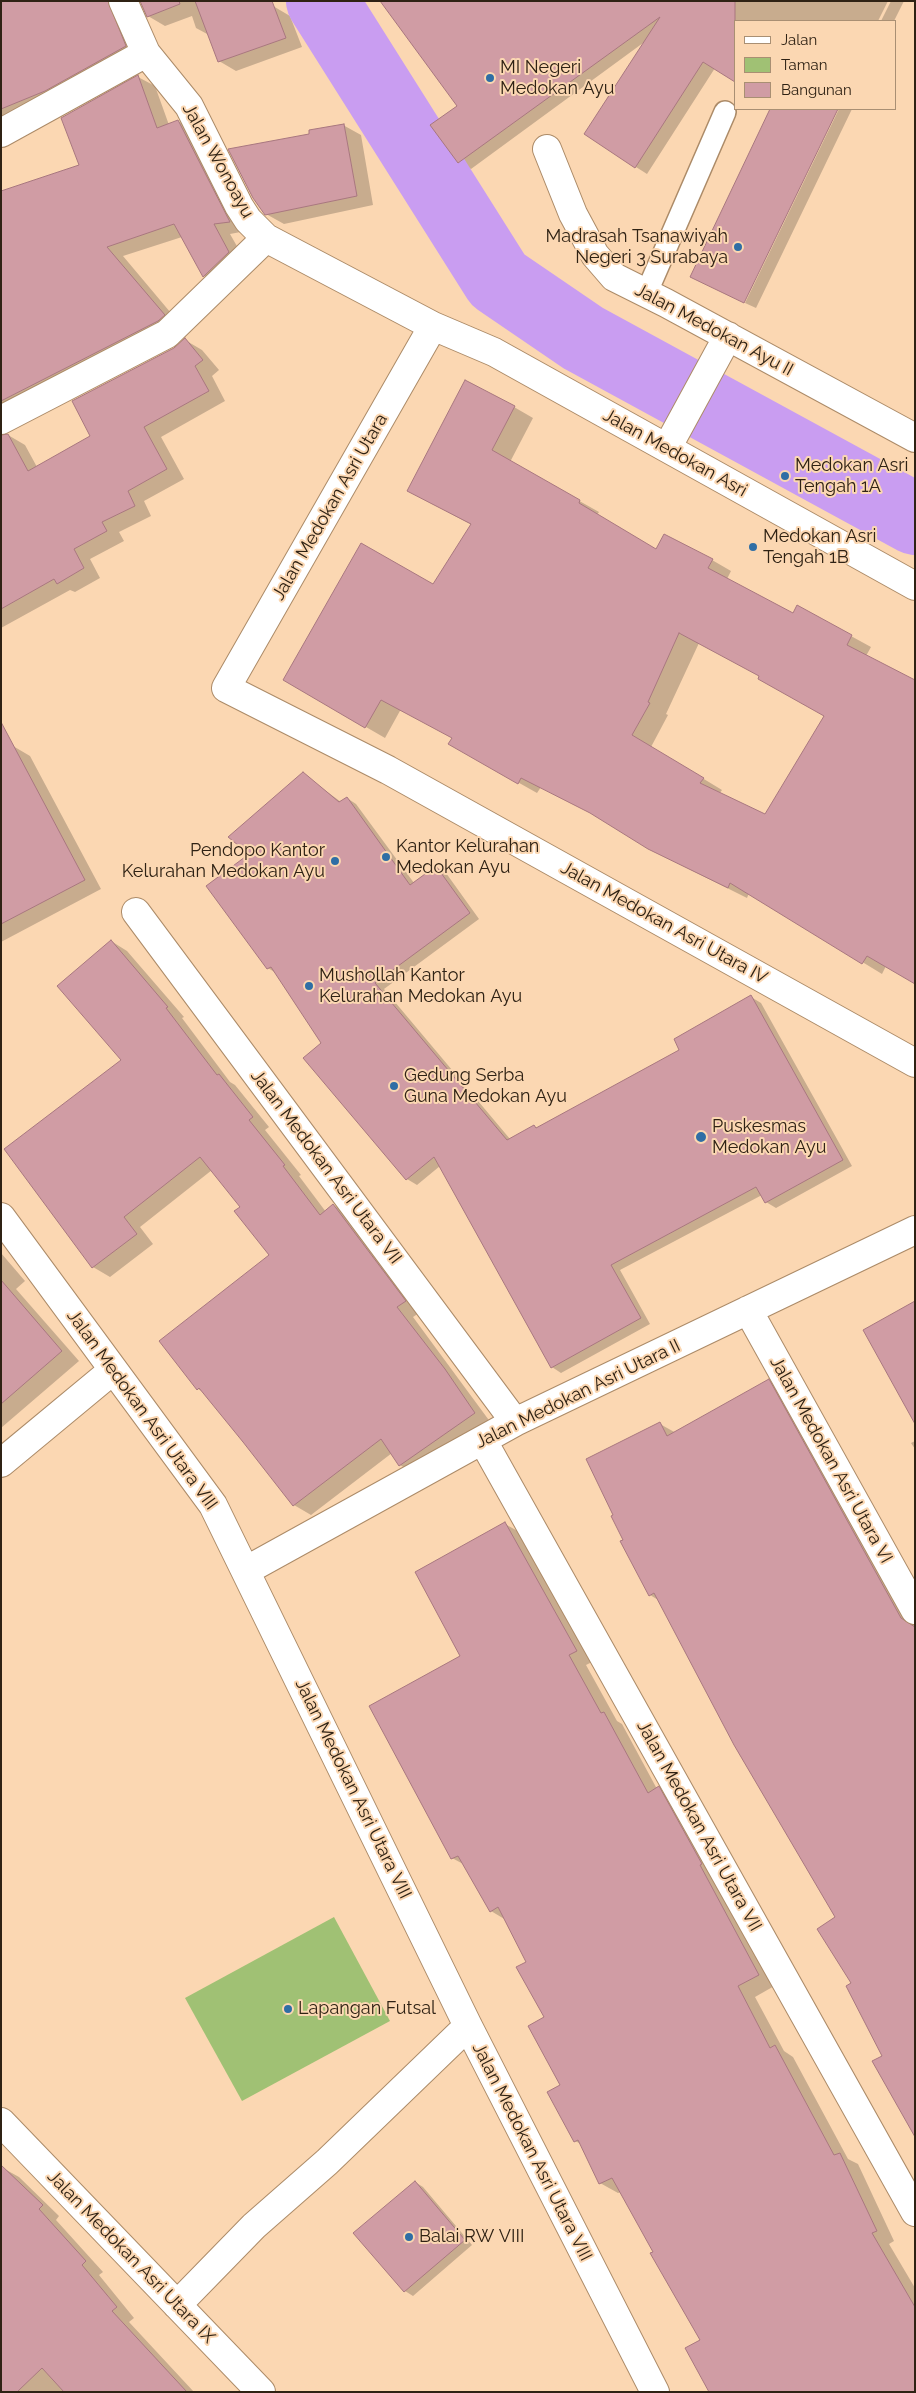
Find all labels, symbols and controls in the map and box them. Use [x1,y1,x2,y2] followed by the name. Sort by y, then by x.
[734,20,896,110] legend
[781,31,817,49] text: Jalan
[781,56,827,74] text: Taman
[500,57,614,100] place label: MI Negeri Medokan Ayu
[484,72,496,84] marker: MI Negeri Medokan Ayu
[781,81,852,99] text: Bangunan
[178,100,258,222] street label: Jalan Wonoayu
[546,226,728,268] place label: Madrasah Tsanawiyah Negeri 3 Surabaya
[732,241,744,253] marker: Madrasah Tsanawiyah Negeri 3 Surabaya
[631,279,797,381] street label: Jalan Medokan Ayu II
[599,404,751,502] street label: Jalan Medokan Asri
[268,410,392,604] street label: Jalan Medokan Asri Utara
[795,455,908,498] place label: Medokan Asri Tengah 1A
[779,470,791,482] marker: Medokan Asri Tengah 1A
[763,526,876,568] place label: Medokan Asri Tengah 1B
[747,541,759,553] marker: Medokan Asri Tengah 1B
[396,836,539,879] place label: Kantor Kelurahan Medokan Ayu
[122,840,325,882] place label: Pendopo Kantor Kelurahan Medokan Ayu
[380,851,392,863] marker: Kantor Kelurahan Medokan Ayu
[329,855,341,867] marker: Pendopo Kantor Kelurahan Medokan Ayu
[557,857,771,989] street label: Jalan Medokan Asri Utara IV
[319,965,522,1008] place label: Mushollah Kantor Kelurahan Medokan Ayu
[303,980,315,992] marker: Mushollah Kantor Kelurahan Medokan Ayu
[404,1065,567,1108] place label: Gedung Serba Guna Medokan Ayu
[246,1066,406,1268] street label: Jalan Medokan Asri Utara VII
[388,1080,400,1092] marker: Gedung Serba Guna Medokan Ayu
[712,1116,826,1158] place label: Puskesmas Medokan Ayu
[694,1130,708,1144] marker: Puskesmas Medokan Ayu
[62,1306,222,1514] street label: Jalan Medokan Asri Utara VIII
[472,1335,684,1453] street label: Jalan Medokan Asri Utara II
[765,1353,897,1567] street label: Jalan Medokan Asri Utara VI
[290,1676,416,1902] street label: Jalan Medokan Asri Utara VIII
[632,1717,766,1935] street label: Jalan Medokan Asri Utara VII
[298,1998,436,2020] place label: Lapangan Futsal
[282,2003,294,2015] marker: Lapangan Futsal
[467,2039,597,2265] street label: Jalan Medokan Asri Utara VIII
[43,2166,219,2348] street label: Jalan Medokan Asri Utara IX
[419,2226,524,2248] place label: Balai RW VIII
[403,2231,415,2243] marker: Balai RW VIII

